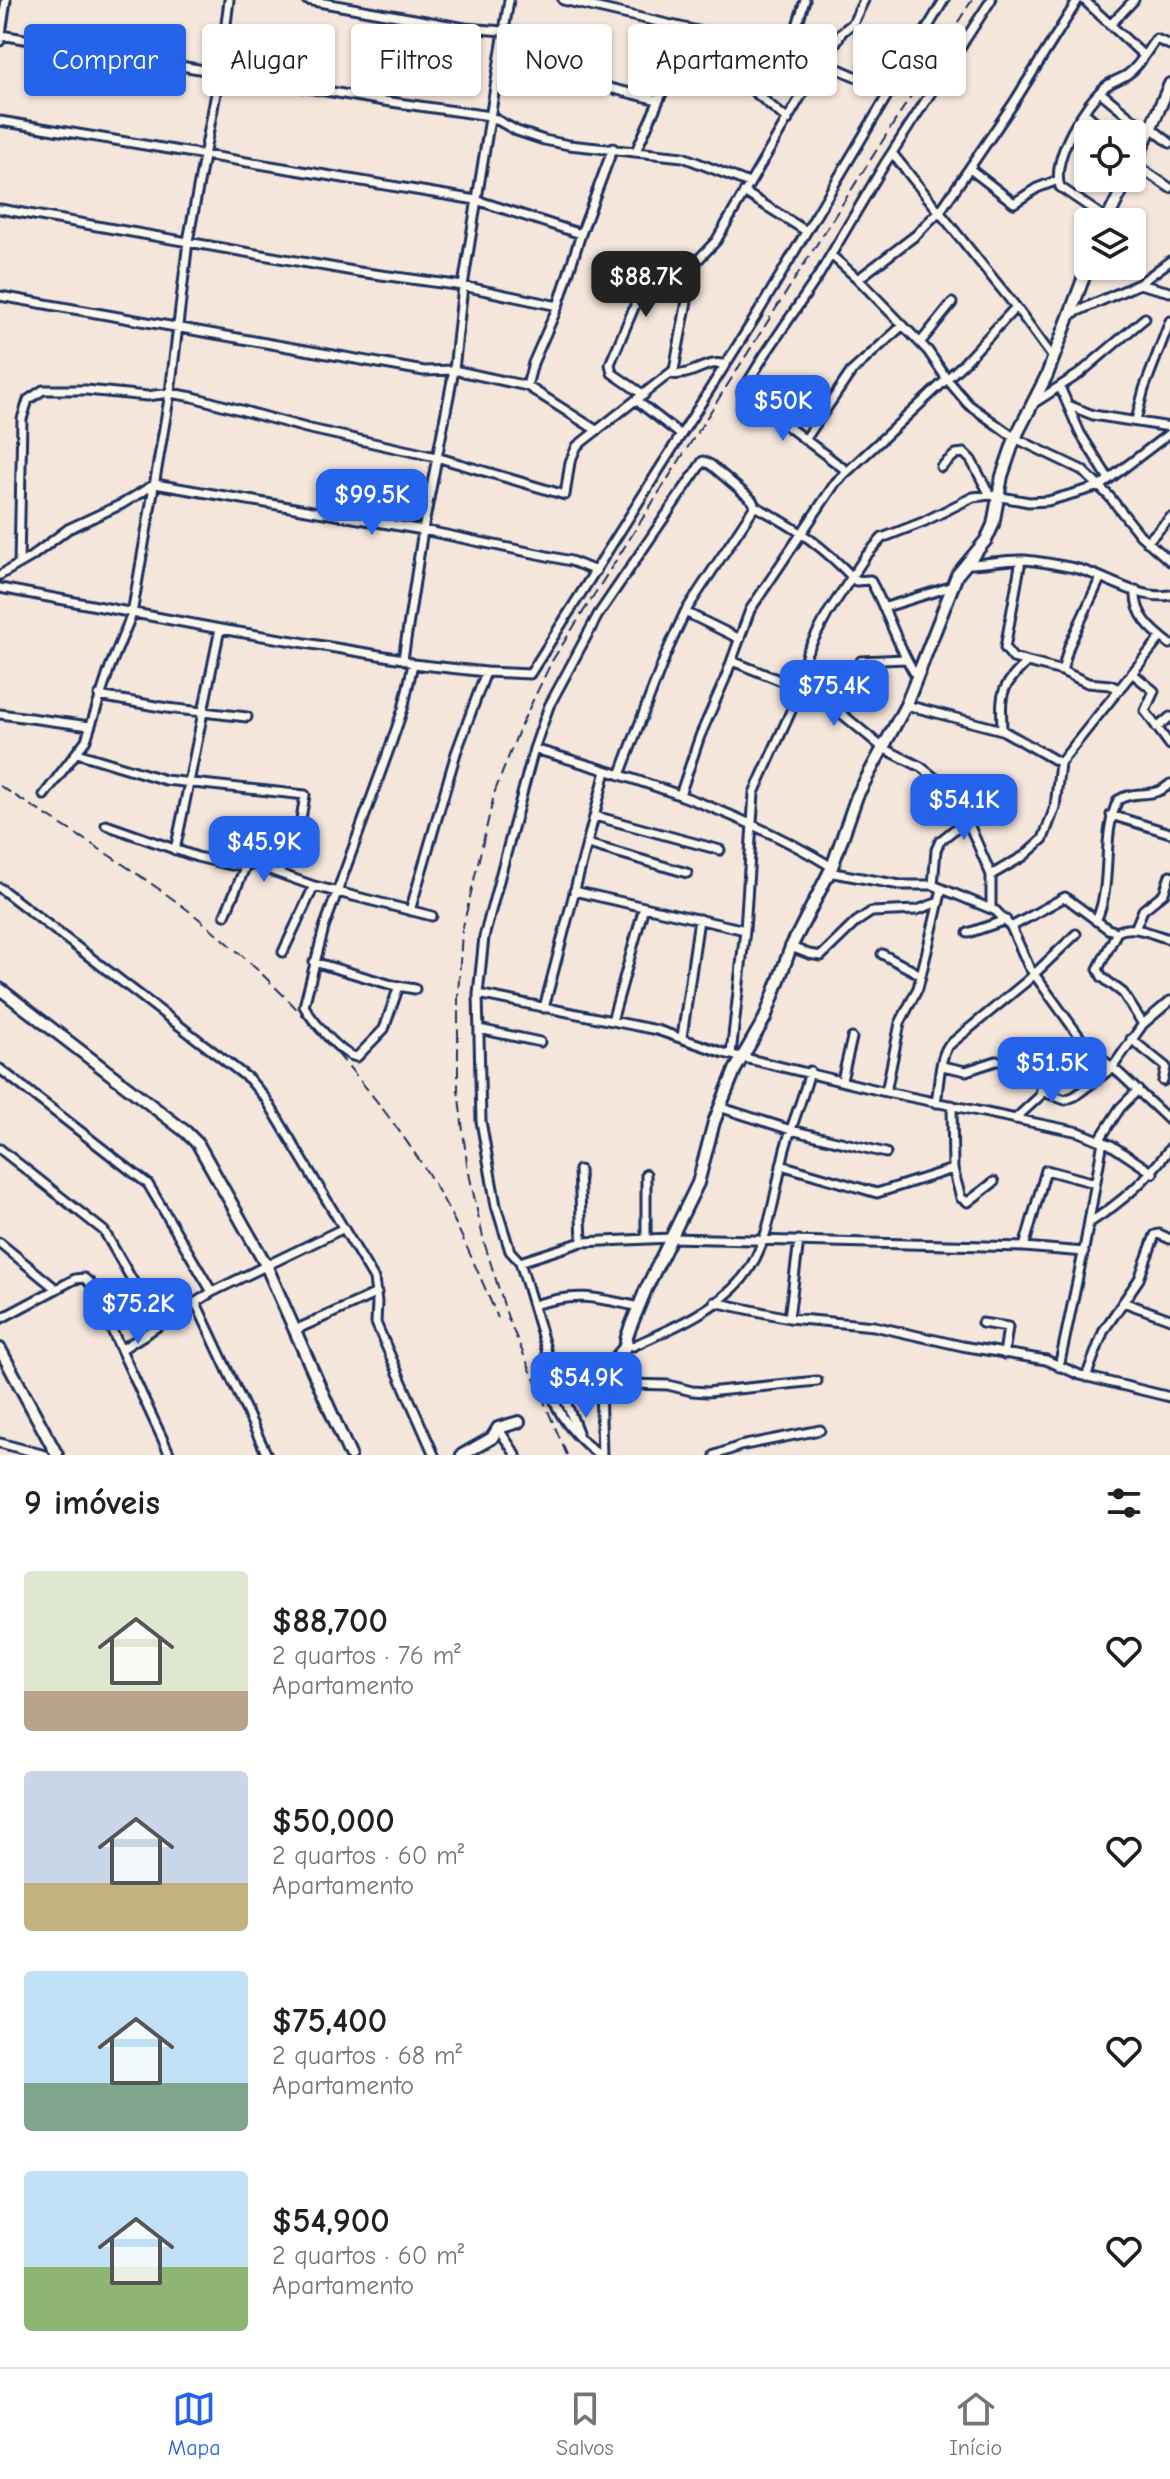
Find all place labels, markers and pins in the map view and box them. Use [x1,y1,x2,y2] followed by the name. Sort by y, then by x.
[581,251,711,319] pin: $88.7K
[736,375,830,443] pin: $50K
[307,469,437,537] pin: $99.5K
[769,660,899,728] pin: $75.4K
[899,774,1029,842] pin: $54.1K
[199,816,329,884] pin: $45.9K
[987,1037,1117,1105] pin: $51.5K
[73,1278,203,1346] pin: $75.2K
[521,1352,651,1420] pin: $54.9K

